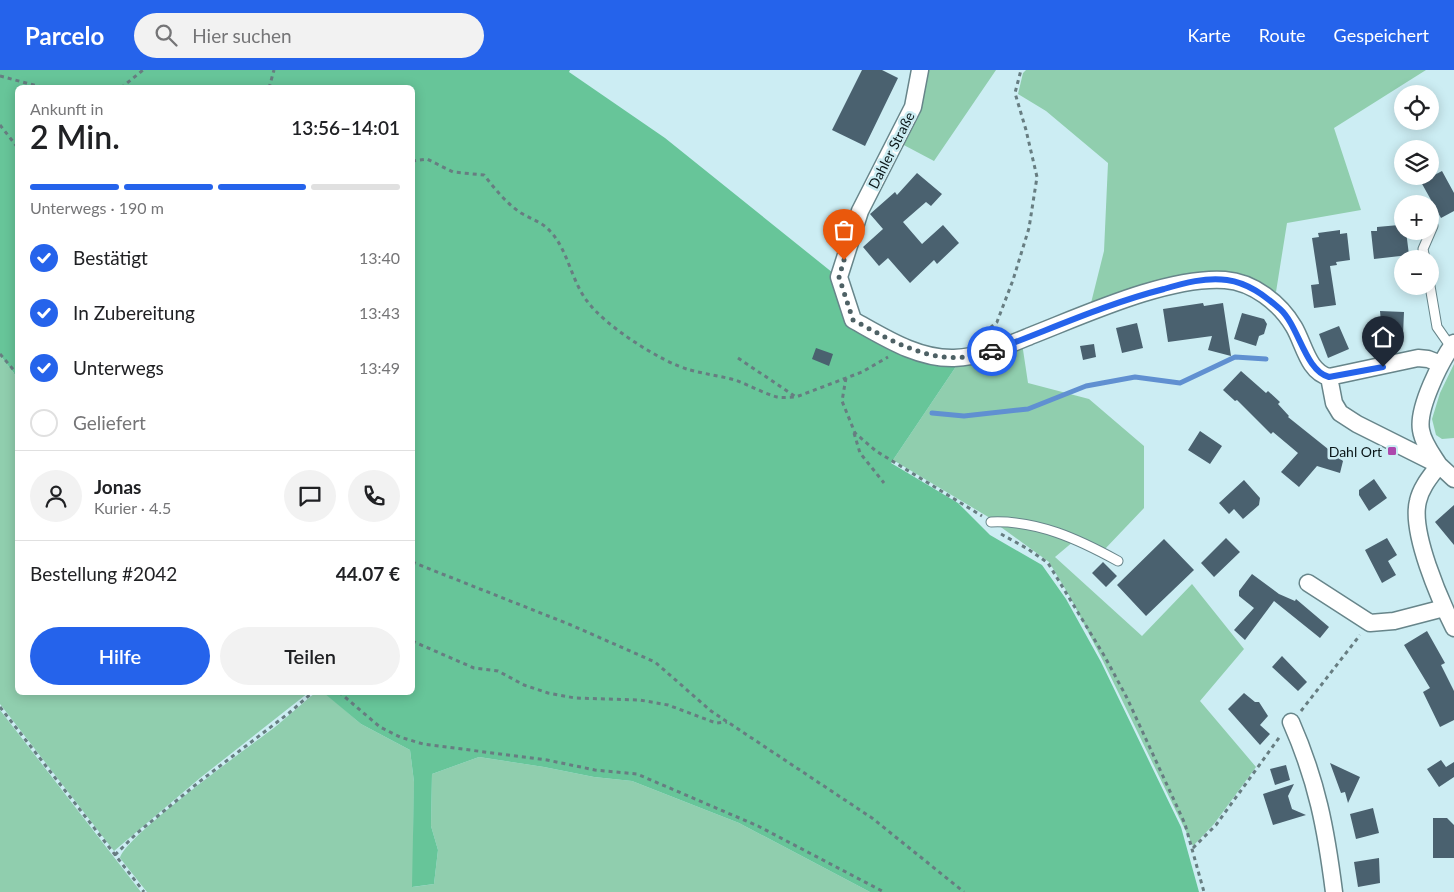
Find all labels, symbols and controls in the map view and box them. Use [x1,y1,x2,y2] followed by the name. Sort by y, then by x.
[134,13,484,58] search box
[25,21,104,50] text: Parcelo
[152,21,180,49] icon: search
[192,24,292,47] text: Hier suchen
[1187,24,1231,46] text: Karte
[1259,24,1306,46] text: Route
[1334,24,1429,46] text: Gespeichert
[1394,85,1439,295] map controls
[1394,85,1439,130] button: locate
[30,99,103,118] text: Ankunft in
[864,109,918,191] street label: Dahler Straße
[291,116,400,139] text: 13:56–14:01
[30,117,120,156] text: 2 Min.
[1394,140,1439,185] button: layers
[1394,195,1439,240] button: +
[30,198,164,217] text: Unterwegs · 190 m
[823,209,865,260] pin
[830,216,858,244] icon: bag
[30,244,58,272] icon: check
[73,246,148,269] text: Bestätigt
[359,248,400,267] text: 13:40
[1394,250,1439,295] button: −
[30,299,58,327] icon: check
[73,301,195,324] text: In Zubereitung
[359,303,400,322] text: 13:43
[1362,316,1404,367] pin
[1369,323,1397,351] icon: home
[967,326,1017,376] courier
[978,337,1006,365] icon: car
[30,354,58,382] icon: check
[73,356,164,379] text: Unterwegs
[359,358,400,377] text: 13:49
[73,411,146,434] text: Geliefert
[1329,443,1382,460] place label: Dahl Ort
[1386,445,1398,457] marker: Dahl Ort
[30,470,82,522] button: person
[284,470,336,522] button: chat
[348,470,400,522] button: phone
[94,475,141,498] text: Jonas
[94,498,171,517] text: Kurier · 4.5
[30,562,177,585] text: Bestellung #2042
[336,562,400,585] text: 44.07 €
[30,627,210,685] button: Hilfe
[220,627,400,685] button: Teilen

